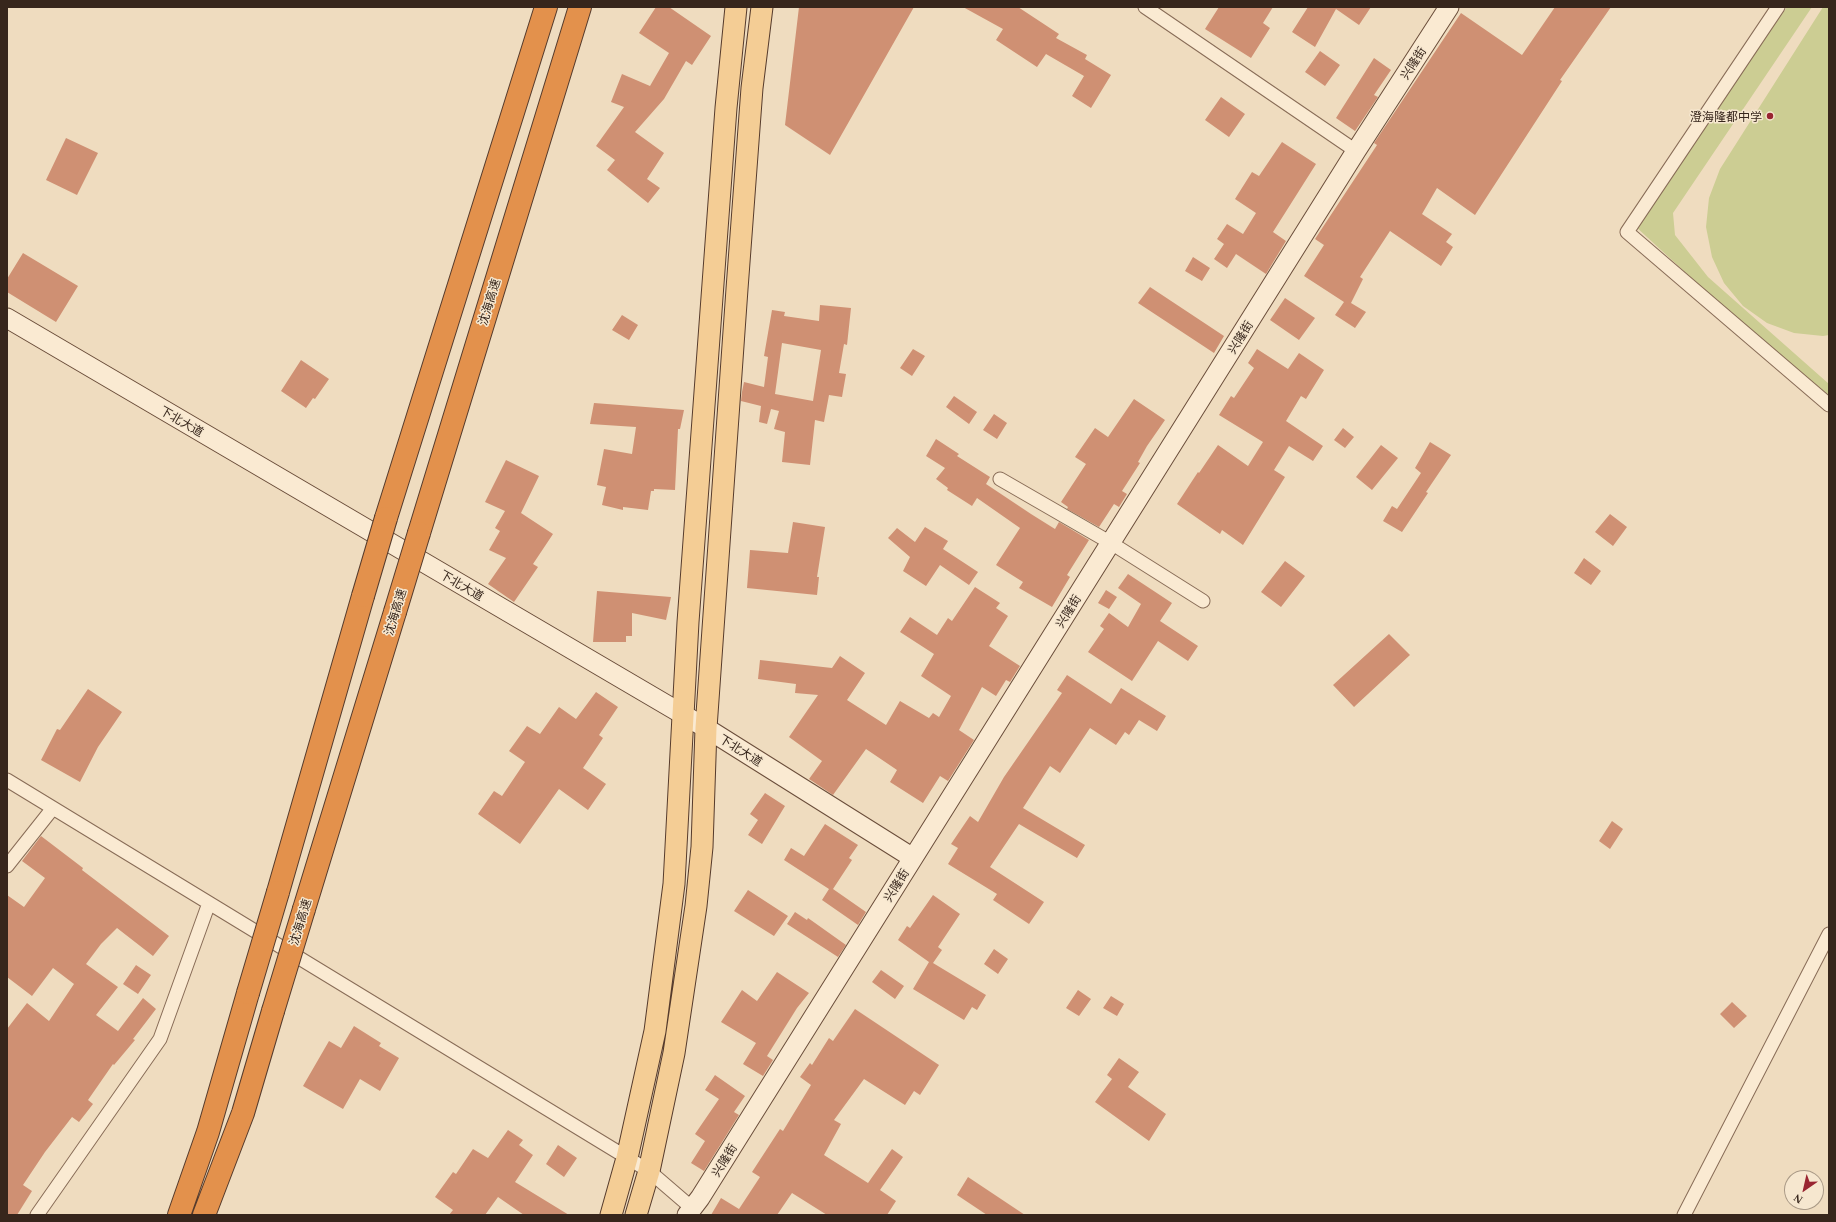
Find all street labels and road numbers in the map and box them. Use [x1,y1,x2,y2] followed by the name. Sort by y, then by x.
[1397,44,1429,82] street label: 兴隆街
[475,277,503,327] street label: 沈海高速
[1224,318,1256,356] street label: 兴隆街
[158,403,206,439] street label: 下北大道
[438,567,486,603] street label: 下北大道
[381,587,409,637] street label: 沈海高速
[1052,592,1084,630] street label: 兴隆街
[717,731,765,769] street label: 下北大道
[880,866,912,904] street label: 兴隆街
[286,897,314,947] street label: 沈海高速
[708,1141,740,1179] street label: 兴隆街

